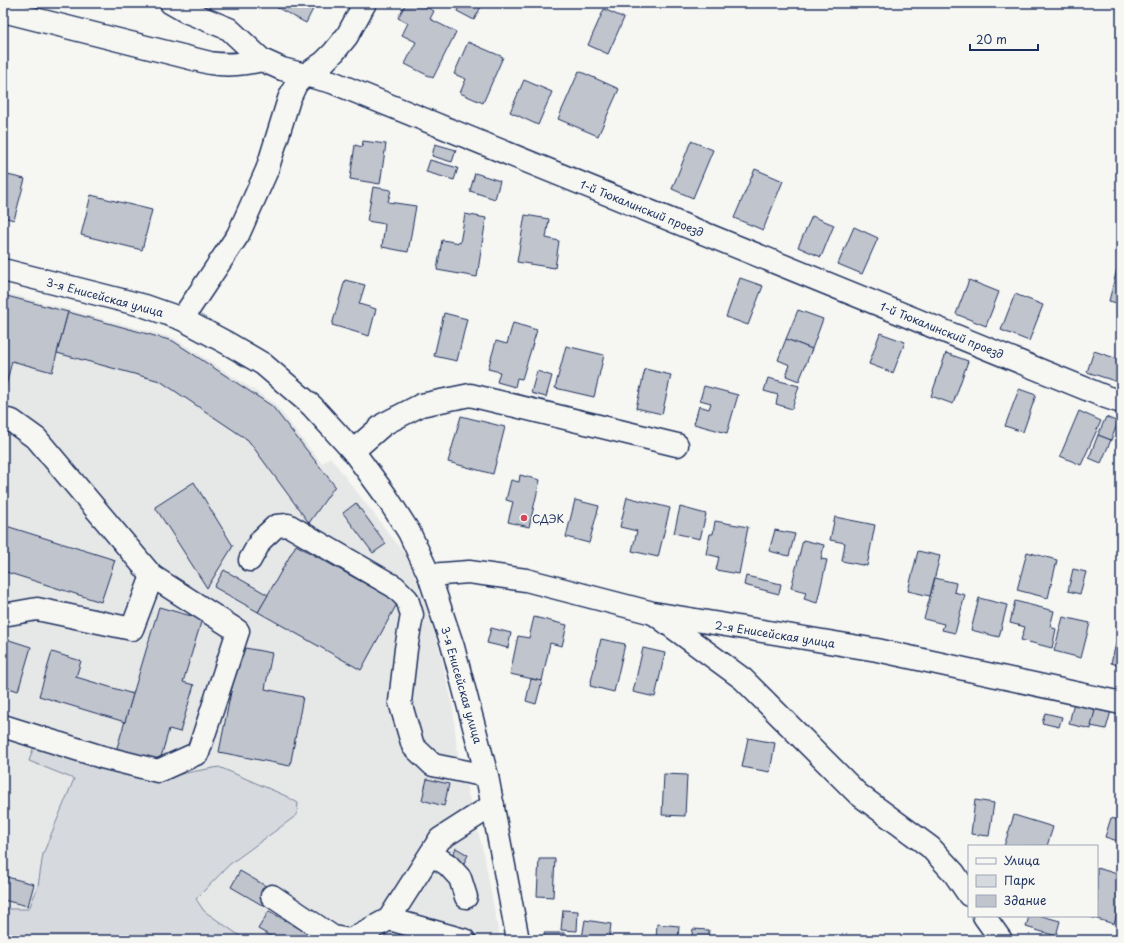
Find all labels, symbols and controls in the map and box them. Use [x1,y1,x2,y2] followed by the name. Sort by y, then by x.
[970,26,1038,52] scale bar
[976,30,1007,48] text: 20 m
[578,175,706,241] street label: 1-й Тюкалинский проезд
[44,273,166,321] street label: 3-я Енисейская улица
[878,297,1006,363] street label: 1-й Тюкалинский проезд
[532,510,565,527] place label: СДЭК
[519,513,529,523] marker: СДЭК
[714,616,836,652] street label: 2-я Енисейская улица
[437,625,487,746] street label: 3-я Енисейская улица
[968,845,1098,917] legend
[1004,851,1040,869] text: Улица
[1004,871,1036,889] text: Парк
[1004,891,1046,909] text: Здание

